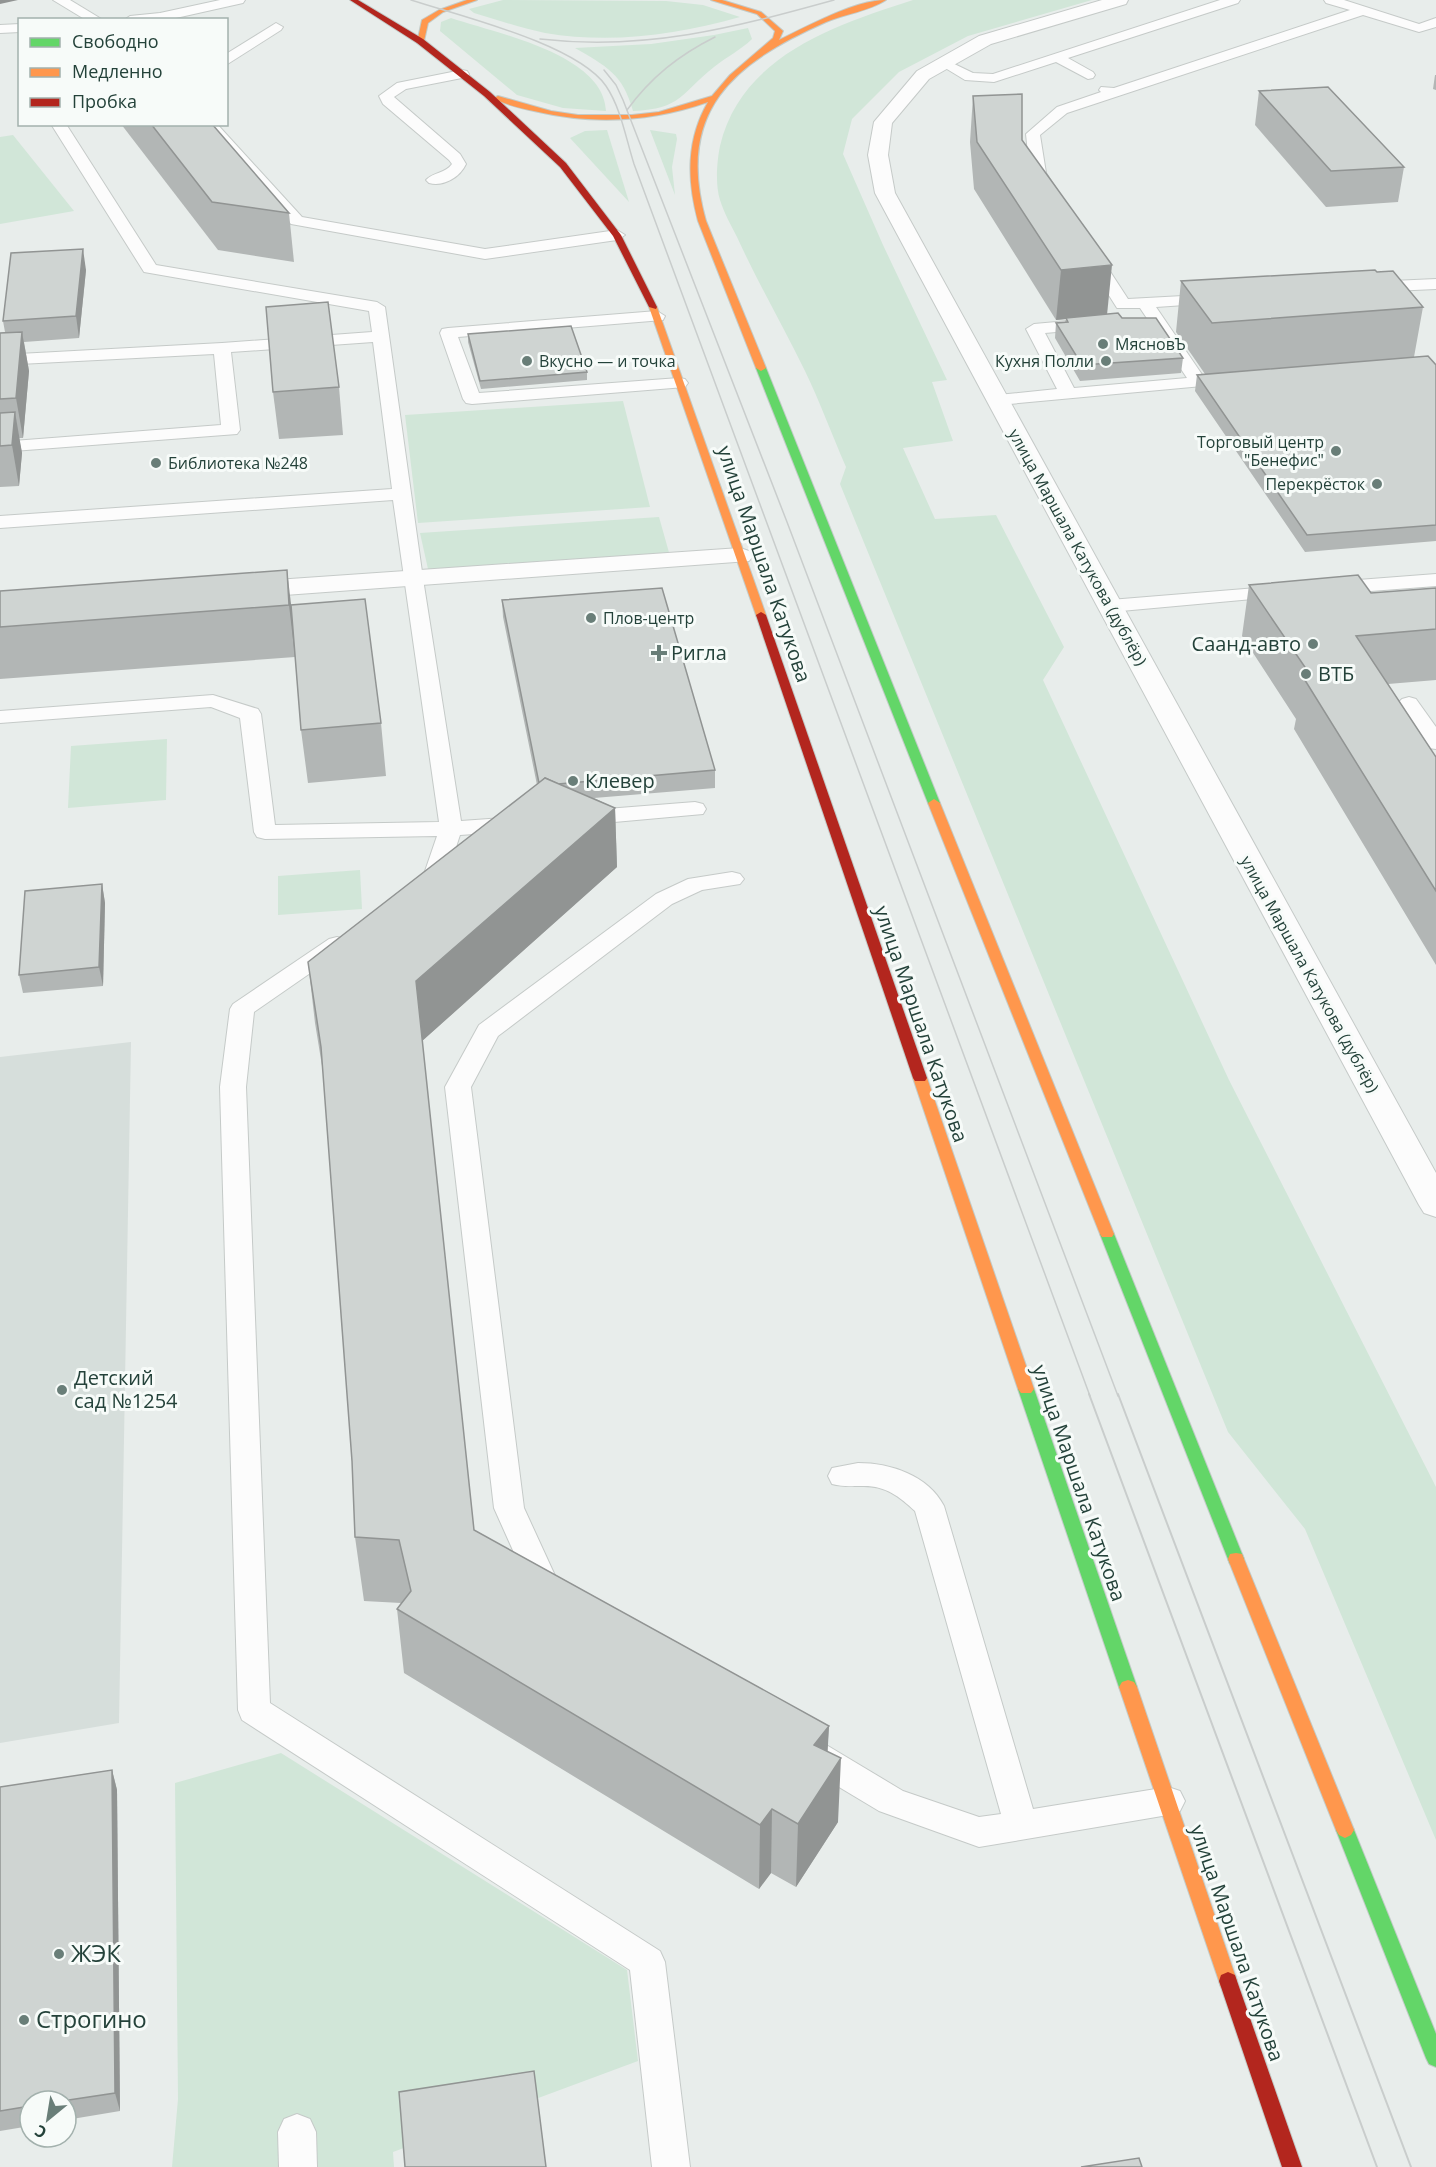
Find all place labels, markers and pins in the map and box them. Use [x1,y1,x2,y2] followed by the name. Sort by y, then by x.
[1115,333,1186,355] place label: МясновЪ
[1096,337,1110,351] marker: МясновЪ
[539,350,676,372] place label: Вкусно — и точка
[995,350,1094,372] place label: Кухня Полли
[520,354,534,368] marker: Вкусно — и точка
[1099,354,1113,368] marker: Кухня Полли
[1197,431,1324,471] place label: Торговый центр "Бенефис"
[1329,444,1343,458] marker: Торговый центр "Бенефис"
[168,452,308,474] place label: Библиотека №248
[149,456,163,470] marker: Библиотека №248
[1265,473,1366,495] place label: Перекрёсток
[1370,477,1384,491] marker: Перекрёсток
[603,607,694,629] place label: Плов-центр
[584,611,598,625] marker: Плов-центр
[1192,630,1301,657] place label: Саанд-авто
[1306,637,1320,651] marker: Саанд-авто
[671,639,727,666] place label: Ригла
[652,646,666,660] marker: Ригла
[1318,660,1354,687] place label: ВТБ
[1299,667,1313,681] marker: ВТБ
[585,767,655,794] place label: Клевер
[566,774,580,788] marker: Клевер
[74,1364,178,1414] place label: Детский сад №1254
[55,1383,69,1397] marker: Детский сад №1254
[71,1936,121,1969] place label: ЖЭК
[52,1947,66,1961] marker: ЖЭК
[36,2002,147,2035] place label: Строгино
[17,2013,31,2027] marker: Строгино

